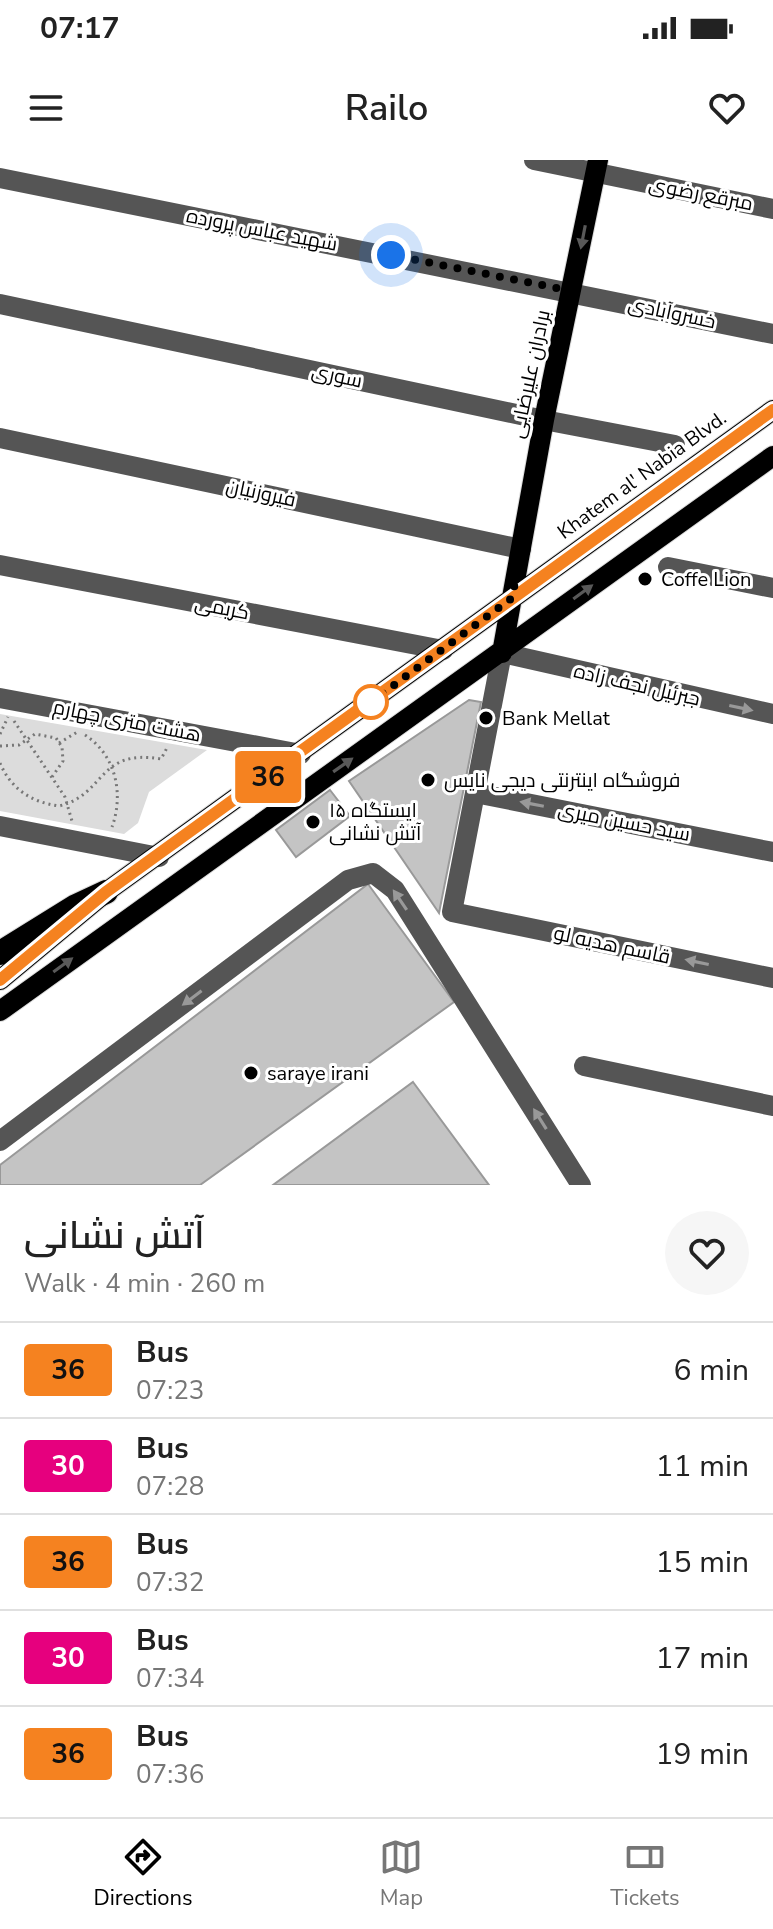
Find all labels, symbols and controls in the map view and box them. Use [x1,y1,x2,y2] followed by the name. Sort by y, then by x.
[40,8,119,49] text: 07:17
[345,84,428,133] text: Railo
[24,86,68,130] icon: menu
[705,86,749,130] icon: heart
[647,171,755,217] street label: مبرقع رضوی
[184,202,340,258] street label: شهید عباس پرورده
[576,224,588,249] one-way arrow
[371,235,411,275] your location
[626,291,718,335] street label: خسروآبادی
[503,307,557,441] street label: برادران علیرضایی
[309,357,365,395] street label: سوری
[552,405,732,545] street label: Khatem al' Nabia Blvd.
[224,472,298,514] street label: فیروزنیان
[661,566,751,593] place label: Coffe Lion
[636,570,654,588] marker: Coffe Lion
[573,585,594,601] one-way arrow
[192,589,252,627] street label: کریمی
[571,657,703,713] street label: جبرئیل نجف زاده
[354,685,388,719] unlabelled marker
[51,693,203,749] street label: هشت متری چهارم
[729,702,754,715] one-way arrow
[502,705,611,732] place label: Bank Mellat
[477,709,495,727] marker: Bank Mellat
[232,751,304,803] line badge: 36
[251,758,285,796] text: 36
[333,758,354,774] one-way arrow
[444,767,680,794] place label: فروشگاه اینترنتی دیجی نایس
[419,771,437,789] marker: فروشگاه اینترنتی دیجی نایس
[556,796,692,848] street label: سید حسین میری
[329,797,422,847] place label: ایستگاه ۱۵ آتش نشانی
[519,797,544,810] one-way arrow
[304,813,322,831] marker: ایستگاه ۱۵ آتش نشانی
[393,889,408,910] one-way arrow
[551,919,673,971] street label: قاسم هدیه لو
[684,956,709,968] one-way arrow
[52,957,74,973] one-way arrow
[181,989,202,1005] one-way arrow
[267,1060,369,1087] place label: saraye irani
[242,1064,260,1082] marker: saraye irani
[533,1108,547,1130] one-way arrow
[24,1210,205,1261] text: آتش نشانی
[665,1211,749,1295] button: heart
[24,1266,265,1301] text: Walk · 4 min · 260 m
[136,1332,189,1373] text: Bus
[674,1350,749,1391] text: 6 min
[51,1351,85,1389] text: 36
[136,1373,204,1408] text: 07:23
[136,1428,189,1469] text: Bus
[656,1446,749,1487] text: 11 min
[51,1447,85,1485] text: 30
[136,1469,204,1504] text: 07:28
[136,1524,189,1565] text: Bus
[656,1542,749,1583] text: 15 min
[51,1543,85,1581] text: 36
[136,1565,204,1600] text: 07:32
[136,1620,189,1661] text: Bus
[656,1638,749,1679] text: 17 min
[51,1639,85,1677] text: 30
[136,1661,204,1696] text: 07:34
[136,1716,189,1757] text: Bus
[656,1734,749,1775] text: 19 min
[51,1735,85,1773] text: 36
[136,1757,204,1792] text: 07:36
[93,1835,193,1913] tab: Directions
[379,1835,423,1913] tab: Map
[610,1835,680,1913] tab: Tickets

